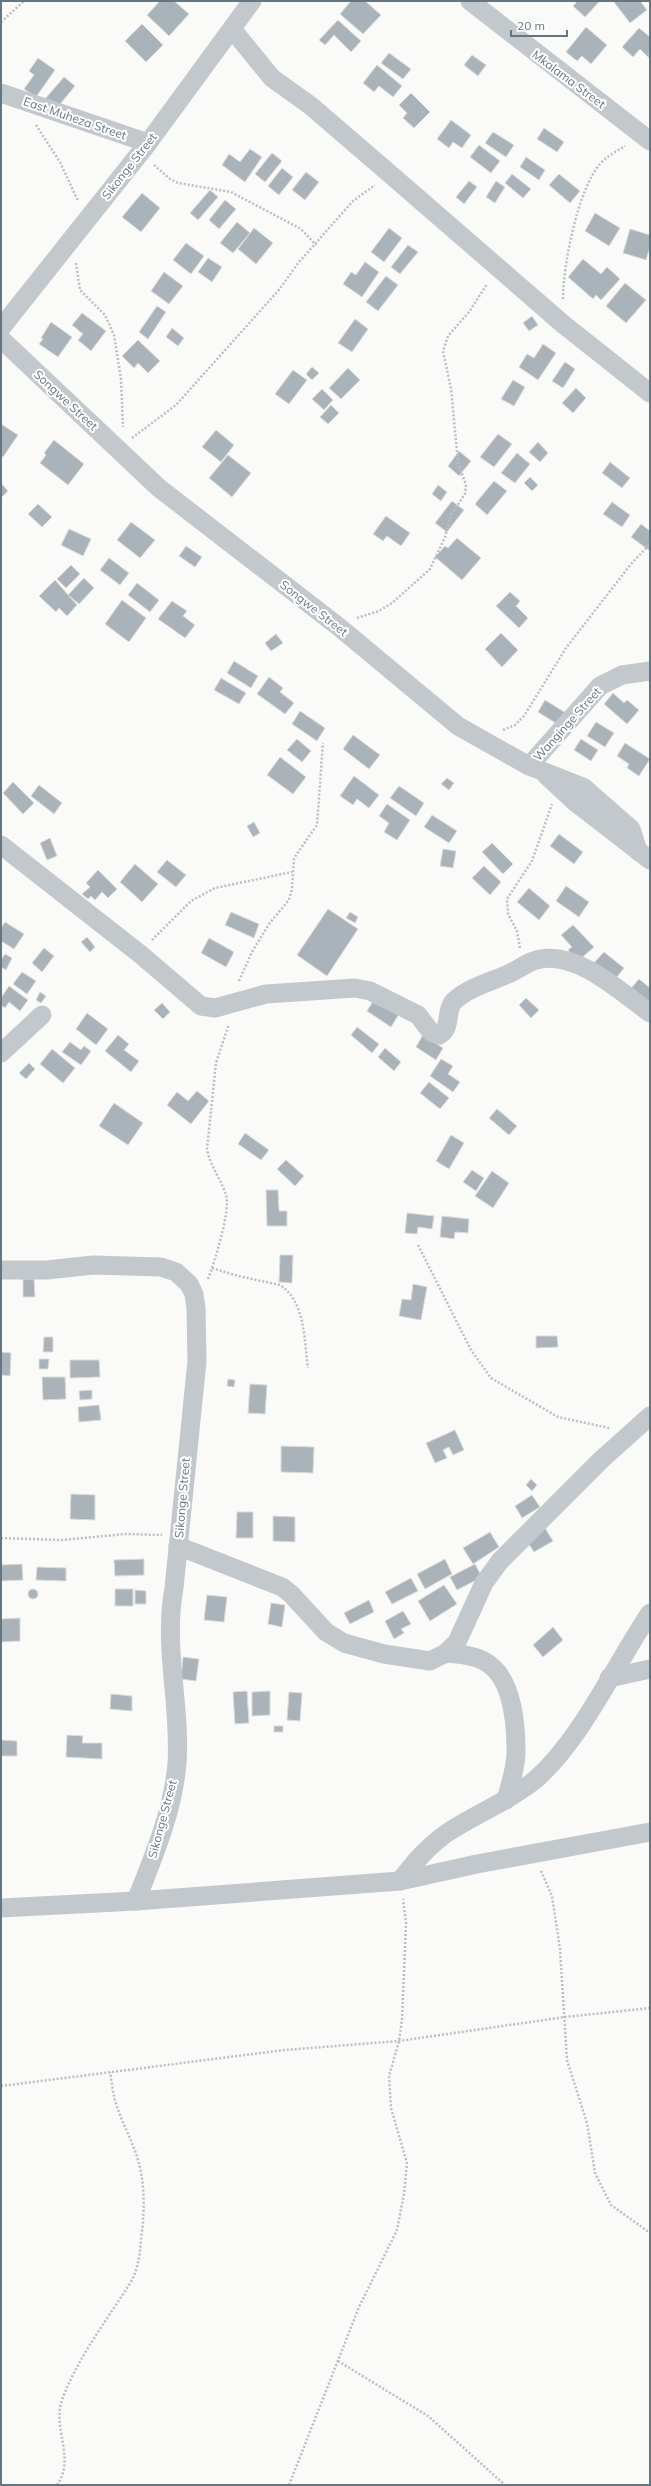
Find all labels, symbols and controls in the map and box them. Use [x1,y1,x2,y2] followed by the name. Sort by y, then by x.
[511,12,567,38] scale bar
[517,18,545,33] text: 20 m
[529,47,609,111] street label: Mkalama Street
[22,93,128,143] street label: East Muheza Street
[98,130,160,202] street label: Sikonge Street
[31,367,101,433] street label: Songwe Street
[277,577,351,639] street label: Songwe Street
[530,684,604,764] street label: Wanginge Street
[171,1457,193,1539] street label: Sikonge Street
[144,1778,180,1860] street label: Sikonge Street

